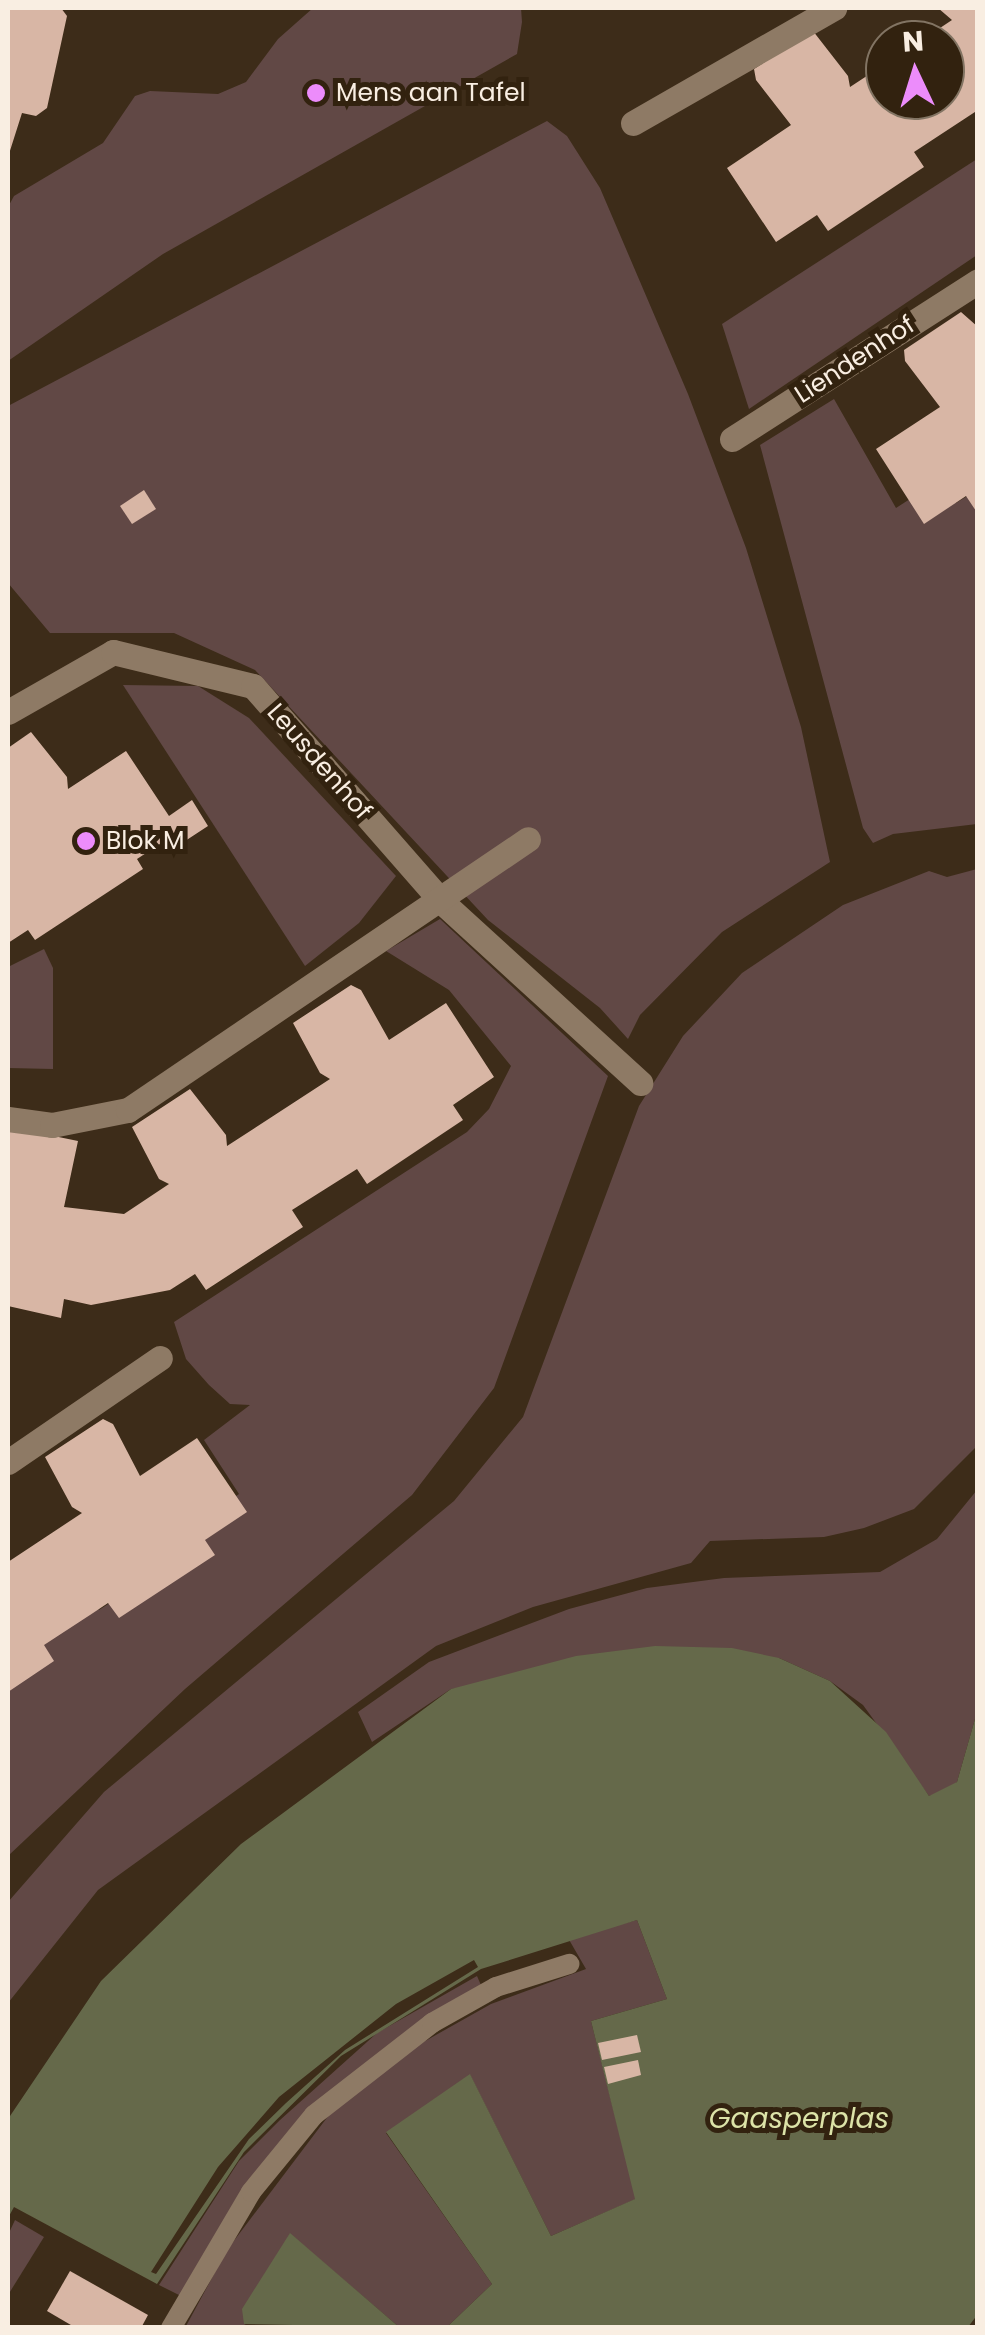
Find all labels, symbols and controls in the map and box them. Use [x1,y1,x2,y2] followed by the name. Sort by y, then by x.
[865,20,965,120] north arrow
[901,21,925,62] text: N
[336,78,526,108] place label: Mens aan Tafel
[305,82,327,104] marker: Mens aan Tafel
[789,310,921,410] street label: Liendenhof
[260,698,378,826] street label: Leusdenhof
[106,826,185,856] place label: Blok M
[75,830,97,852] marker: Blok M
[709,2102,889,2136] water label: Gaasperplas

